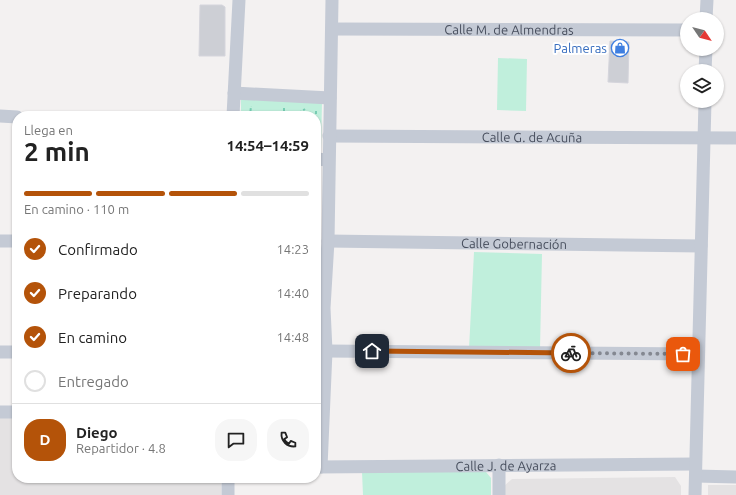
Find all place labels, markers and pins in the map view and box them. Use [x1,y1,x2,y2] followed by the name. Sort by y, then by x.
[610,38,630,58] shop icon: Palmeras
[554,41,607,55] place label: Palmeras
[355,334,389,368] pin
[666,337,700,371] pin

